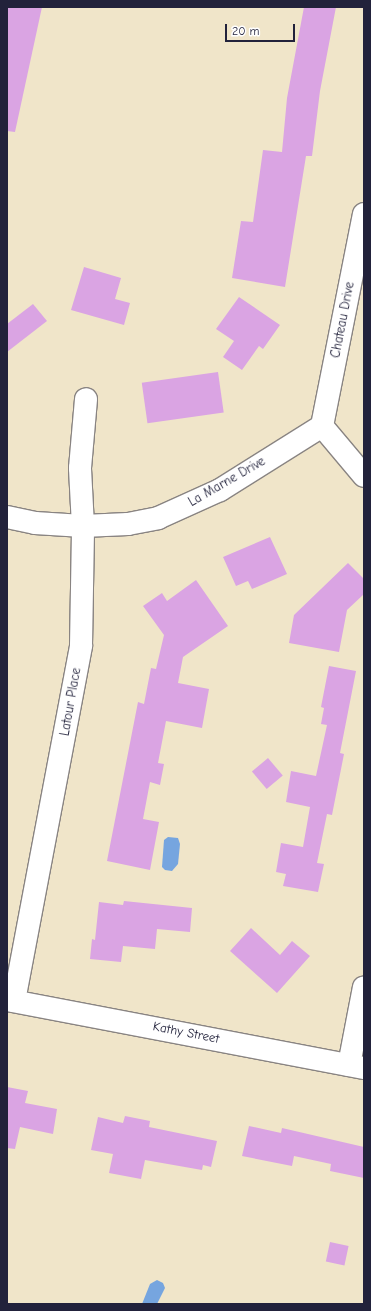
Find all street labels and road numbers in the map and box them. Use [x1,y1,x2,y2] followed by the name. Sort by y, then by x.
[328,281,358,359] street label: Chateau Drive
[186,454,268,510] street label: La Marne Drive
[57,667,85,737] street label: Latour Place
[151,1019,221,1047] street label: Kathy Street

